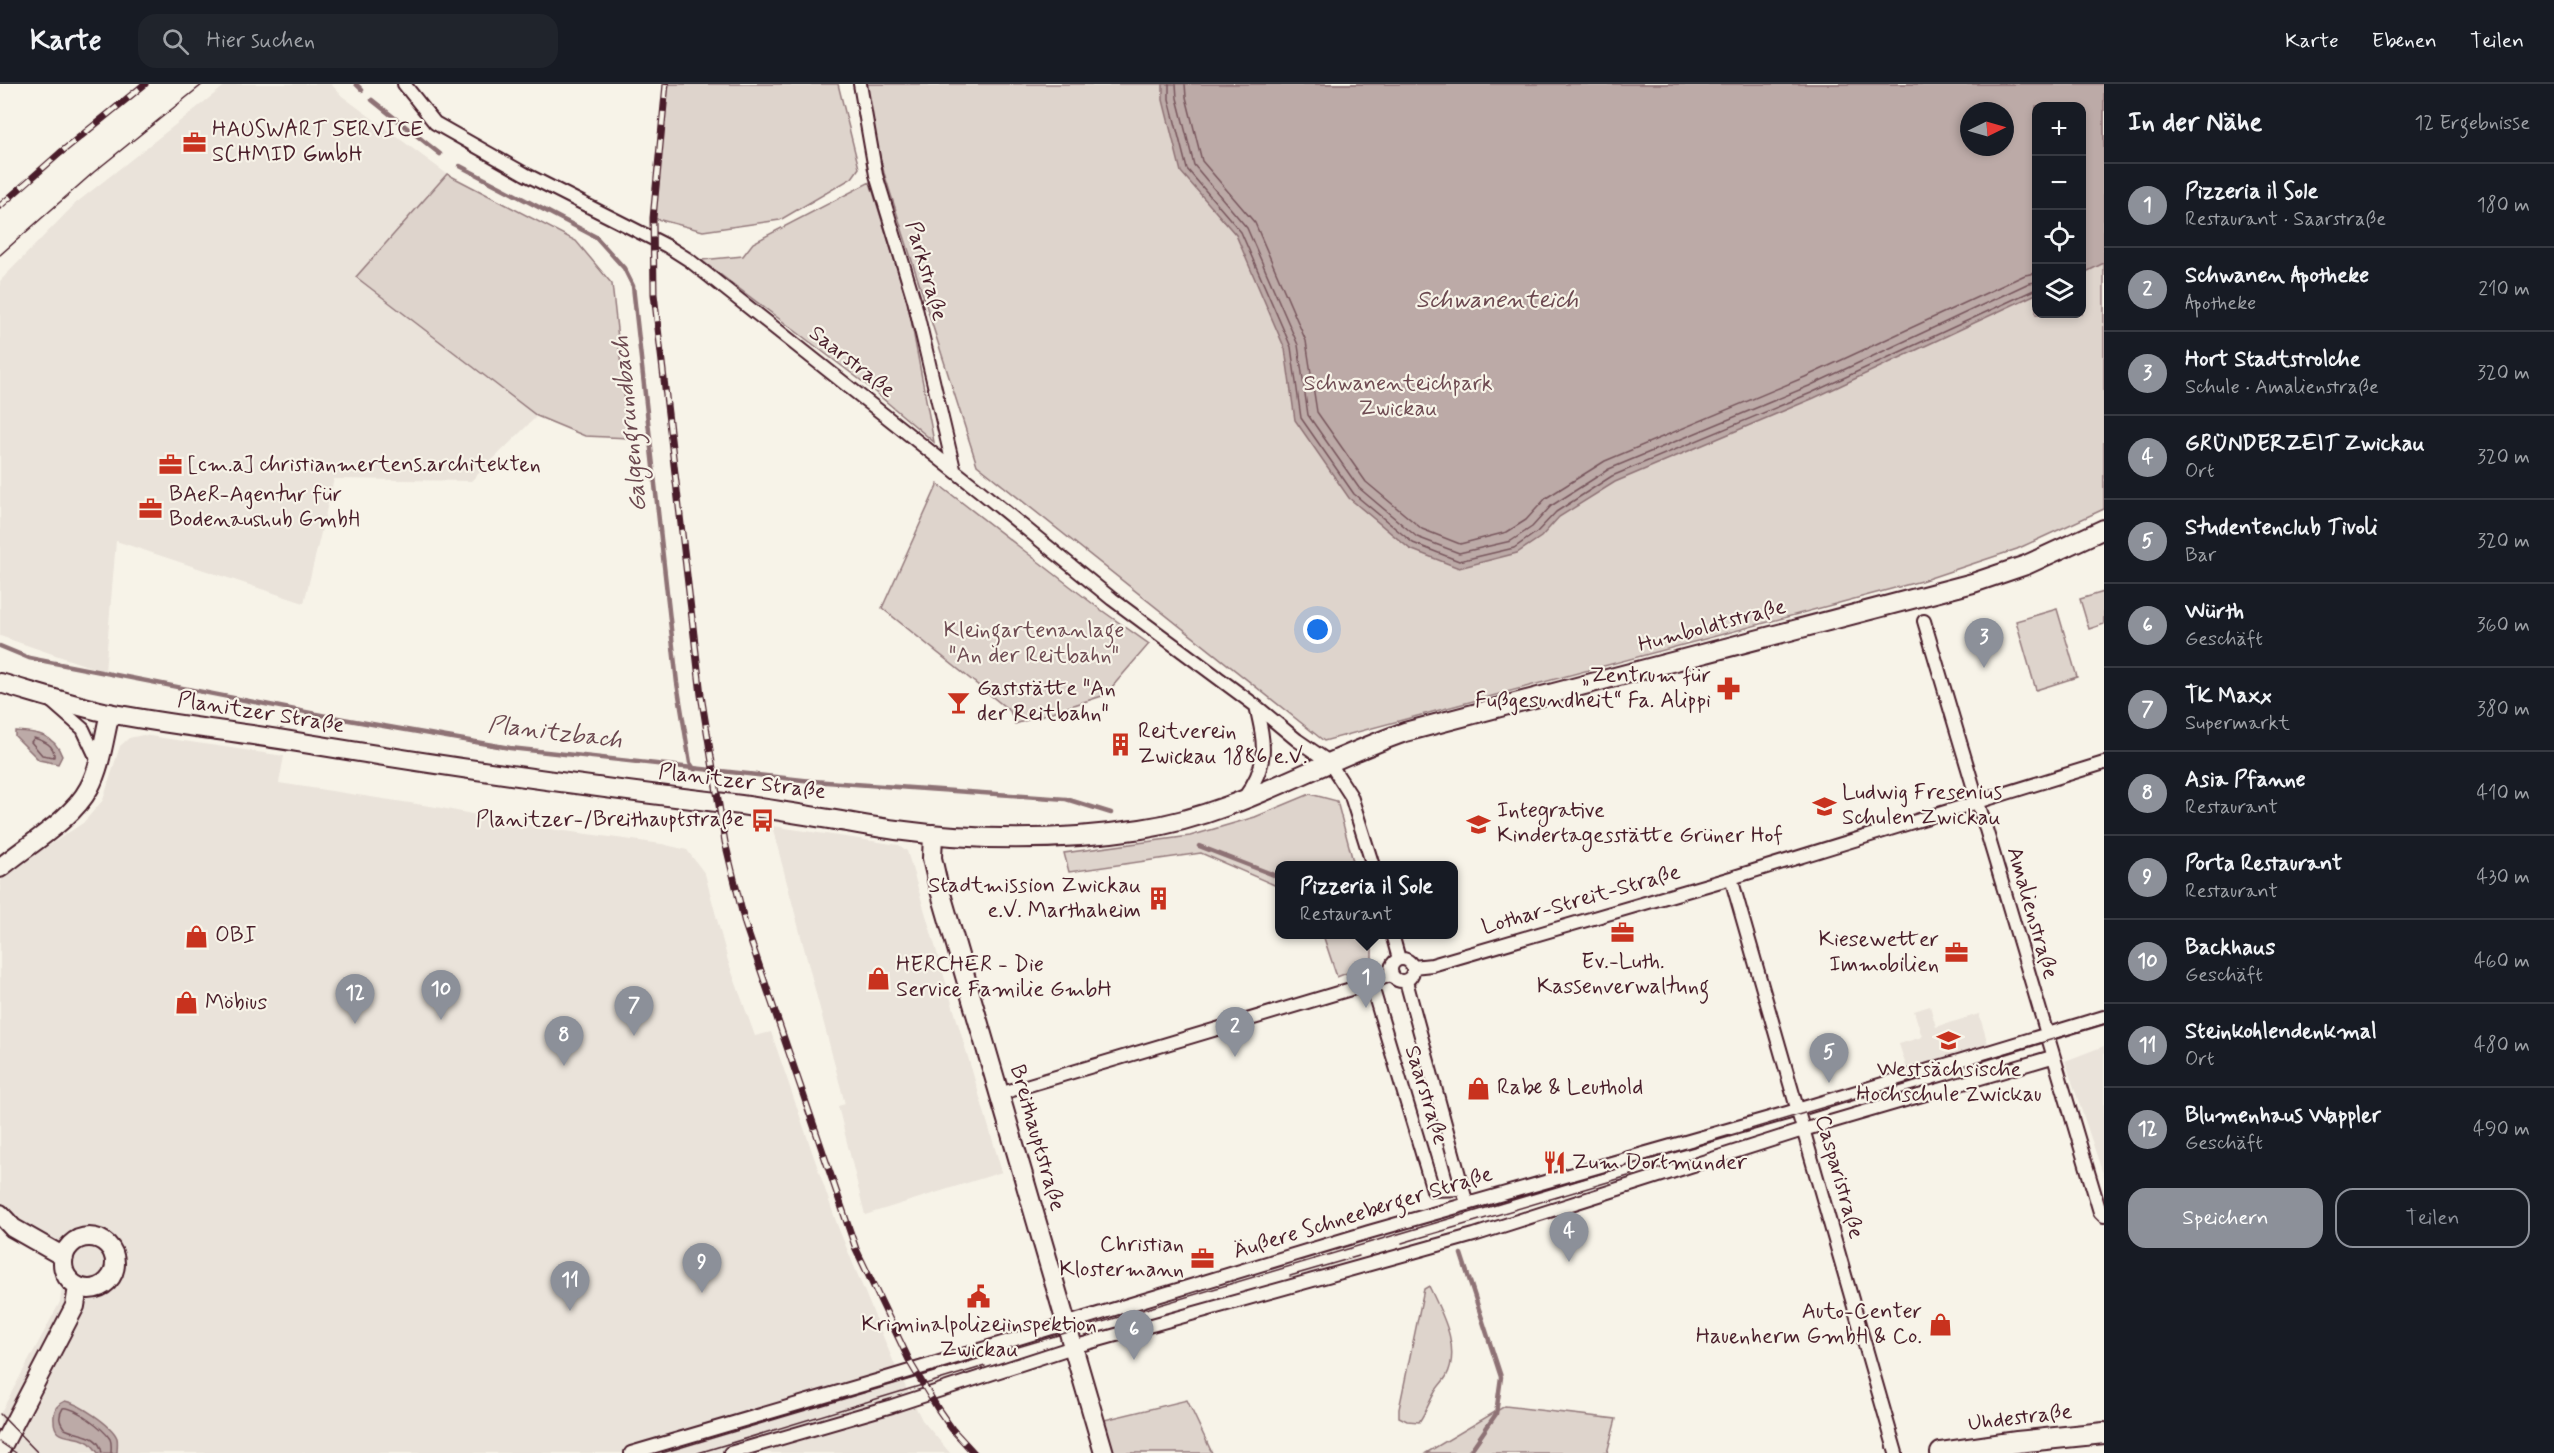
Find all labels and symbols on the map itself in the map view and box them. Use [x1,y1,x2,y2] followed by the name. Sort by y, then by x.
[1960,102,2014,156] north arrow
[212,116,424,169] place label: HAUSWART SERVICE SCHMID GmbH
[181,130,207,156] office icon: HAUSWART SERVICE SCHMID GmbH
[898,218,954,324] street label: Parkstraße
[1416,285,1578,316] water label: Schwanenteich
[803,320,901,405] street label: Saarstraße
[605,334,658,514] water label: Galgengrundbach
[1303,370,1493,423] park label: Schwanenteichpark Zwickau
[188,451,541,479] place label: [cm.a] christianmertens.architekten
[157,452,183,478] office icon: [cm.a] christianmertens.architekten
[169,481,360,534] place label: BAeR-Agentur für Bodenaushub GmbH
[138,495,164,521] office icon: BAeR-Agentur für Bodenaushub GmbH
[1635,593,1789,659] street label: Humboldtstraße
[1303,615,1332,644] your location
[944,617,1124,670] park label: Kleingartenanlage "An der Reitbahn"
[1964,618,2004,668] pin: 3
[1475,662,1711,716] place label: „Zentrum für Fußgesundheit“ Fa. Alippi
[977,675,1116,728] place label: Gaststätte "An der Reitbahn"
[1716,676,1742,702] pharmacy icon: „Zentrum für Fußgesundheit“ Fa. Alippi
[176,686,347,740] street label: Planitzer Straße
[946,689,972,715] bar icon: Gaststätte "An der Reitbahn"
[486,709,624,757] water label: Planitzbach
[1138,718,1308,771] place label: Reitverein Zwickau 1886 e.V.
[1107,732,1133,758] building icon: Reitverein Zwickau 1886 e.V.
[657,758,827,806] street label: Planitzer Straße
[1842,779,2002,832] place label: Ludwig Fresenius Schulen Zwickau
[1811,793,1837,819] school or university icon: Ludwig Fresenius Schulen Zwickau
[1497,797,1783,853] place label: Integrative Kindertagesstätte Grüner Hof
[476,806,744,834] place label: Planitzer-/Breithauptstraße
[749,807,775,833] bus stop icon: Planitzer-/Breithauptstraße
[1466,811,1492,837] school or university icon: Integrative Kindertagesstätte Grüner Hof
[2000,844,2064,982] street label: Amalienstraße
[1478,858,1684,942] street label: Lothar-Streit-Straße
[928,872,1141,925] place label: Stadtmission Zwickau e.V. Marthaheim
[1146,886,1172,912] building icon: Stadtmission Zwickau e.V. Marthaheim
[1610,920,1636,946] office icon: Ev.-Luth. Kassenverwaltung
[215,922,257,950] place label: OBI
[184,923,210,949] shop icon: OBI
[1818,926,1939,979] place label: Kiesewetter Immobilien
[1944,940,1970,966] office icon: Kiesewetter Immobilien
[1537,948,1709,1004] place label: Ev.-Luth. Kassenverwaltung
[896,951,1112,1004] place label: HERCHER - Die Service Familie GmbH
[1346,958,1386,1008] pin: 1
[865,965,891,991] shop icon: HERCHER - Die Service Familie GmbH
[422,970,460,1020] pin: 10
[336,974,374,1024] pin: 12
[614,986,654,1036] pin: 7
[205,989,268,1017] place label: Möbius
[174,990,200,1016] shop icon: Möbius
[1216,1008,1254,1057] pin: 2
[544,1016,584,1066] pin: 8
[1936,1028,1962,1054] school or university icon: Westsächsische Hochschule Zwickau
[1810,1034,1848,1083] pin: 5
[1398,1042,1454,1148] street label: Saarstraße
[1856,1056,2042,1109] place label: Westsächsische Hochschule Zwickau
[1003,1062,1071,1215] street label: Breithauptstraße
[1497,1074,1643,1102] place label: Rabe & Leuthold
[1466,1075,1492,1101] shop icon: Rabe & Leuthold
[1808,1112,1870,1242] street label: Casparistraße
[1572,1149,1748,1177] place label: Zum Dortmunder
[1541,1150,1567,1176] restaurant icon: Zum Dortmunder
[1230,1160,1497,1269] street label: Äußere Schneeberger Straße
[1550,1212,1588,1262] pin: 4
[1059,1231,1184,1284] place label: Christian Klostermann
[682,1244,722,1293] pin: 9
[1189,1245,1215,1271] office icon: Christian Klostermann
[550,1262,590,1311] pin: 11
[966,1283,992,1309] public building icon: Kriminalpolizeiinspektion Zwickau
[1696,1298,1922,1351] place label: Auto-Center Hauenherm GmbH & Co.
[1114,1310,1154,1360] pin: 6
[861,1311,1097,1364] place label: Kriminalpolizeiinspektion Zwickau
[1927,1312,1953,1338] shop icon: Auto-Center Hauenherm GmbH & Co.
[1966,1398,2074,1438] street label: Uhdestraße

